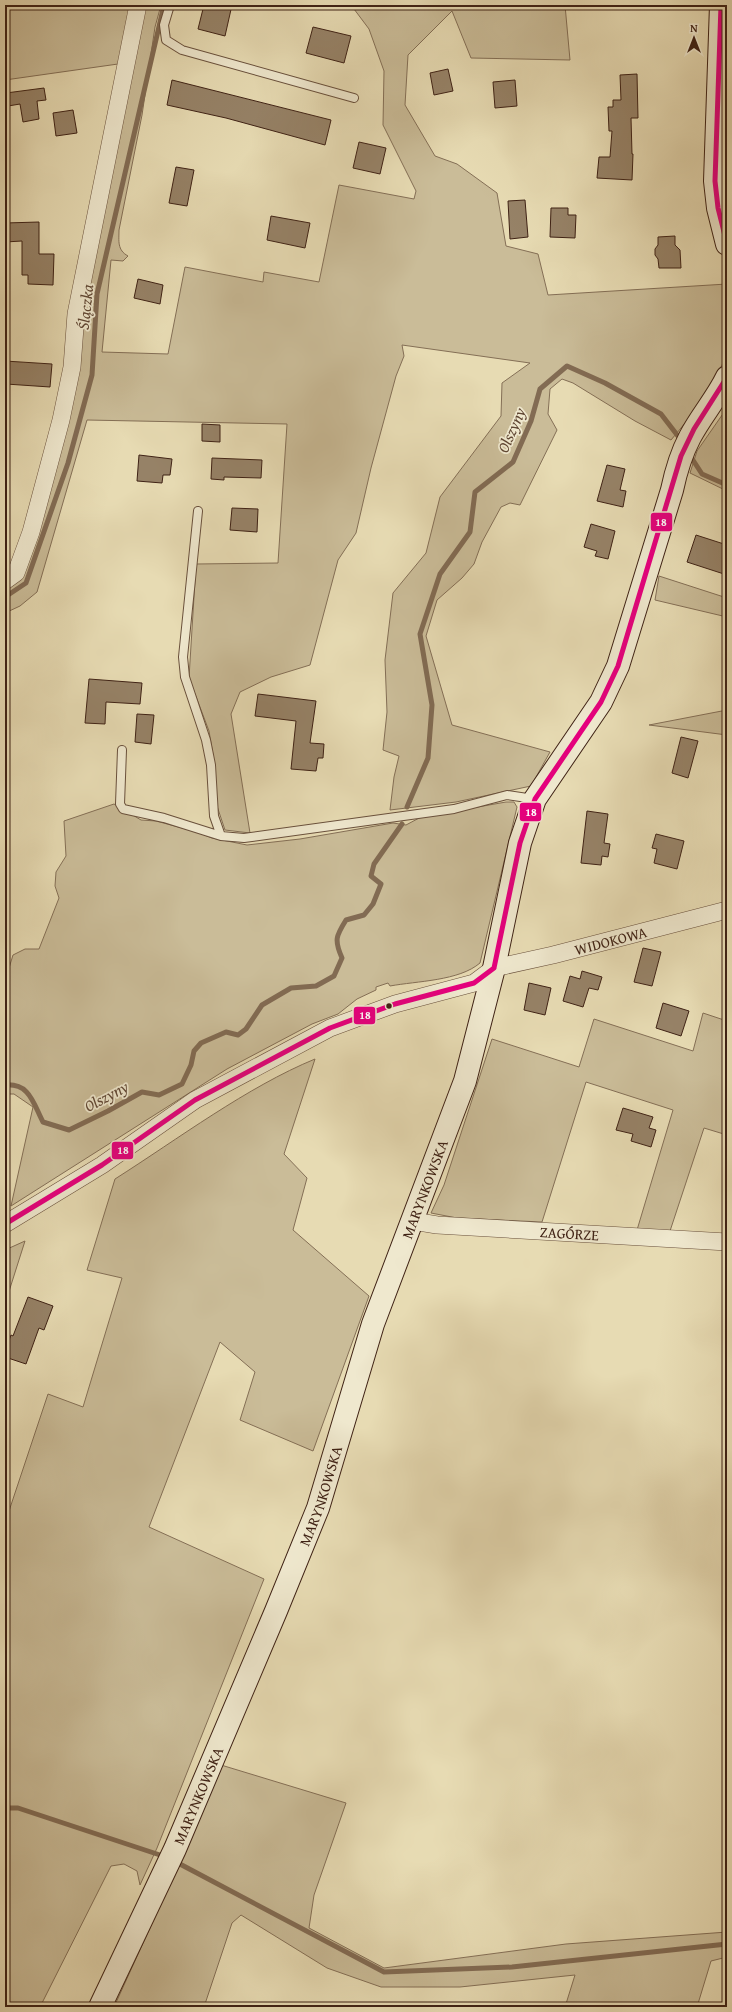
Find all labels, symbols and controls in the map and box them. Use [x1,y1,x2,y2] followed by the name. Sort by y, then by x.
[674,18,714,58] north arrow
[690,20,698,36] text: N
[71,282,99,331] water label: Ślączka
[490,403,532,456] water label: Olszyny
[650,512,673,532] line badge: 18
[655,514,667,530] text: 18
[519,802,542,822] line badge: 18
[525,804,537,820] text: 18
[572,921,649,960] street label: WIDOKOWA
[384,1001,394,1011] unlabelled marker
[353,1006,376,1025] line badge: 18
[359,1007,371,1023] text: 18
[80,1074,133,1118] water label: Olszyny
[396,1136,452,1242] street label: MARYNKOWSKA
[111,1141,134,1160] line badge: 18
[117,1142,129,1158] text: 18
[539,1221,600,1245] street label: ZAGÓRZE
[293,1443,347,1549] street label: MARYNKOWSKA
[168,1743,228,1848] street label: MARYNKOWSKA

